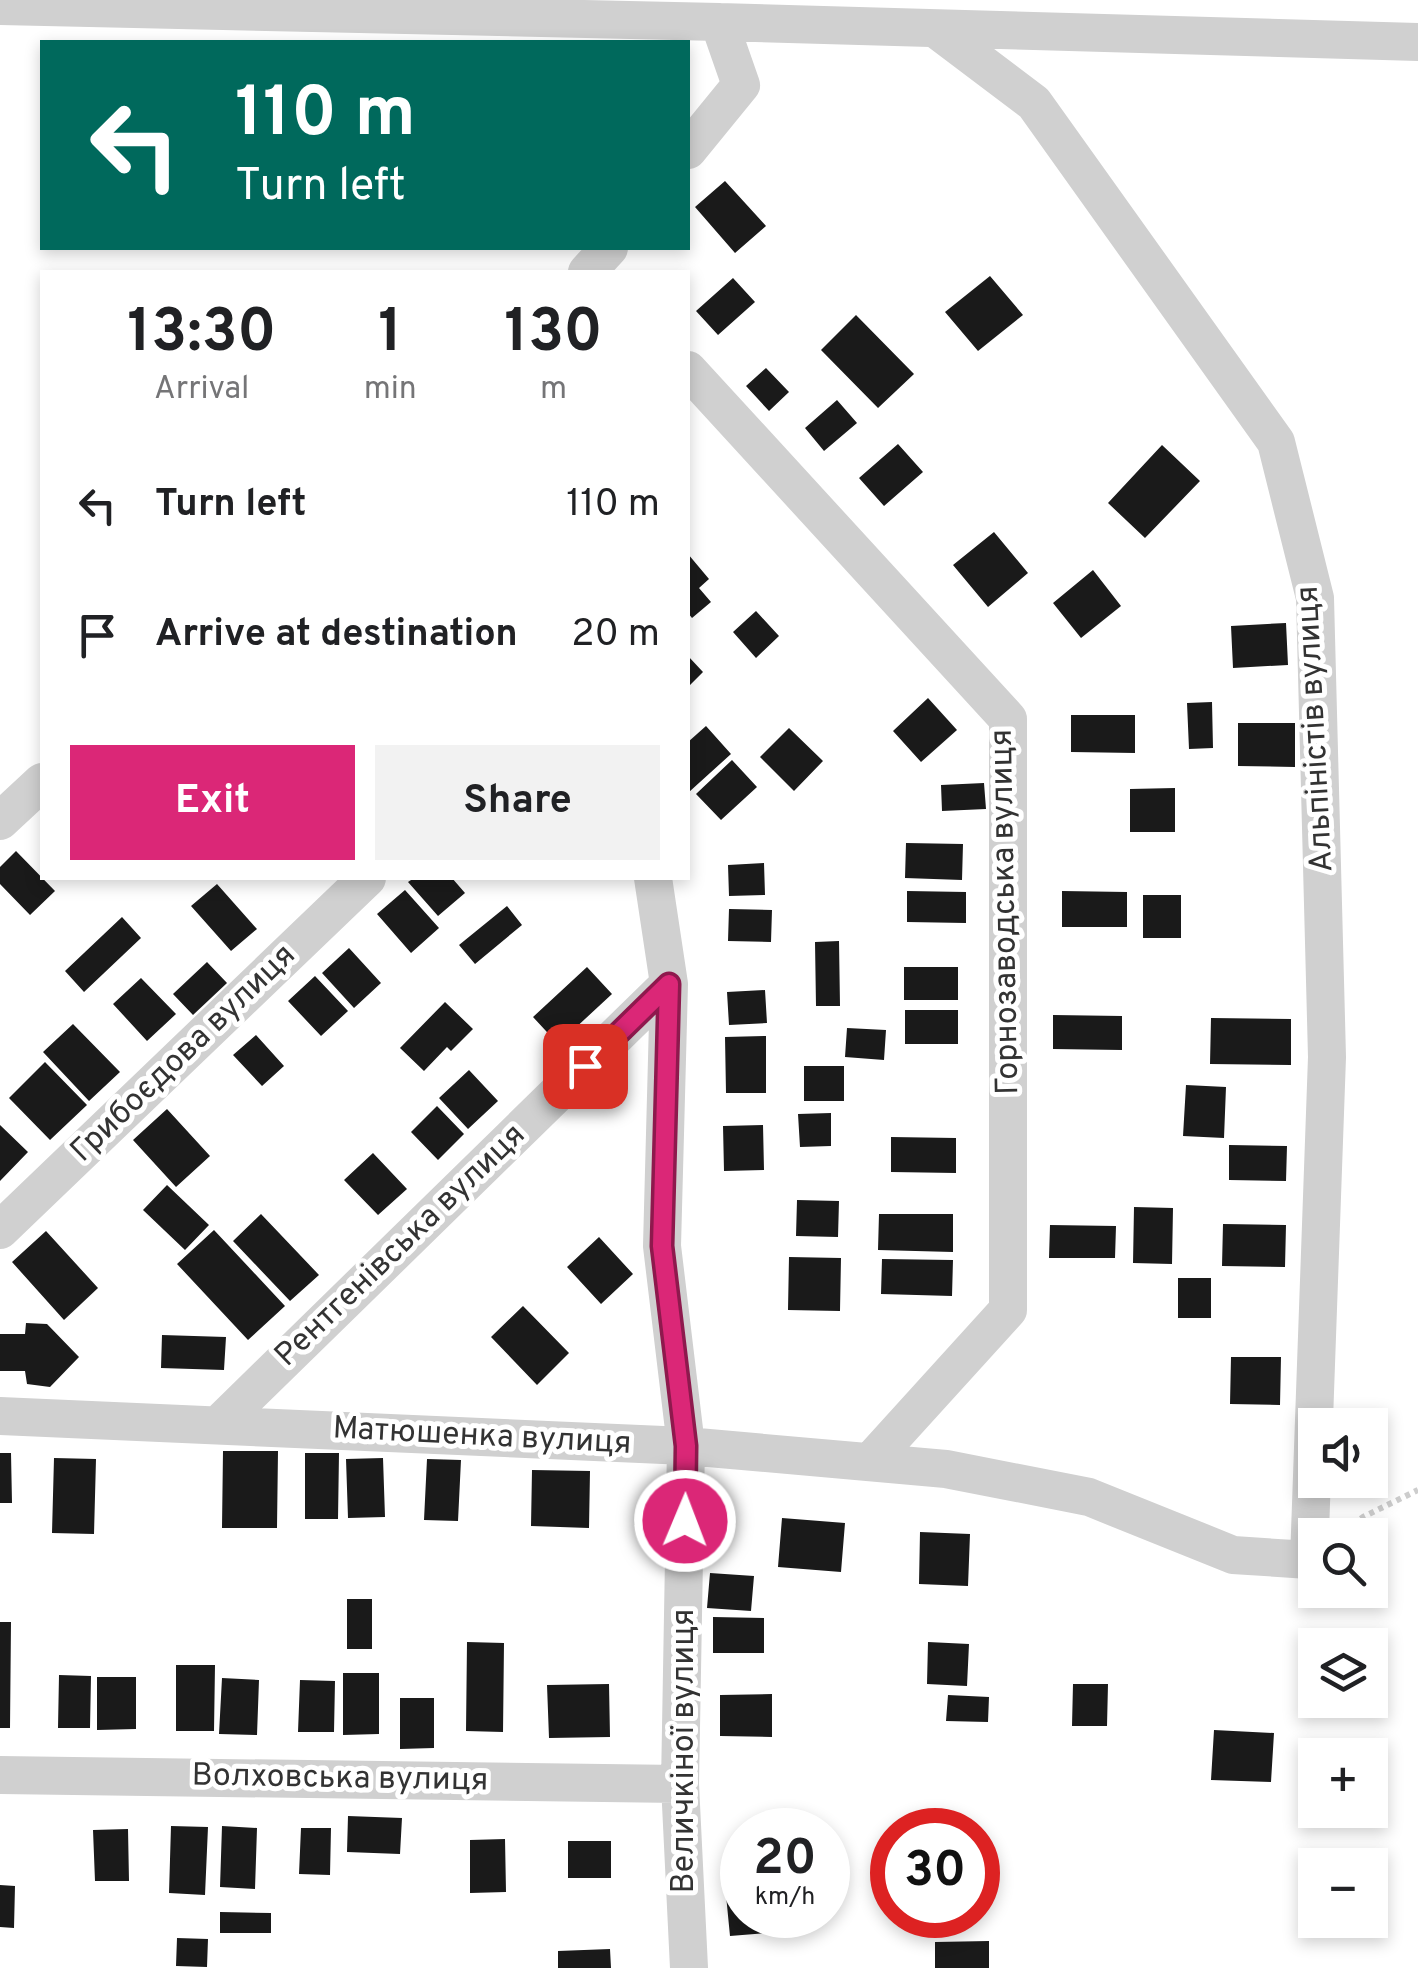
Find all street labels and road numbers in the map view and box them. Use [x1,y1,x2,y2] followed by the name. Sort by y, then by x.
[1289,585,1343,873] street label: Альпіністів вулиця
[983,729,1029,1095] street label: Горнозаводська вулиця
[63,936,305,1172] street label: Грибоєдова вулиця
[267,1116,535,1376] street label: Рентгенівська вулиця
[332,1409,632,1465] street label: Матюшенка вулиця
[665,1608,705,1894] street label: Величкіної вулиця
[191,1756,489,1802] street label: Волховська вулиця

